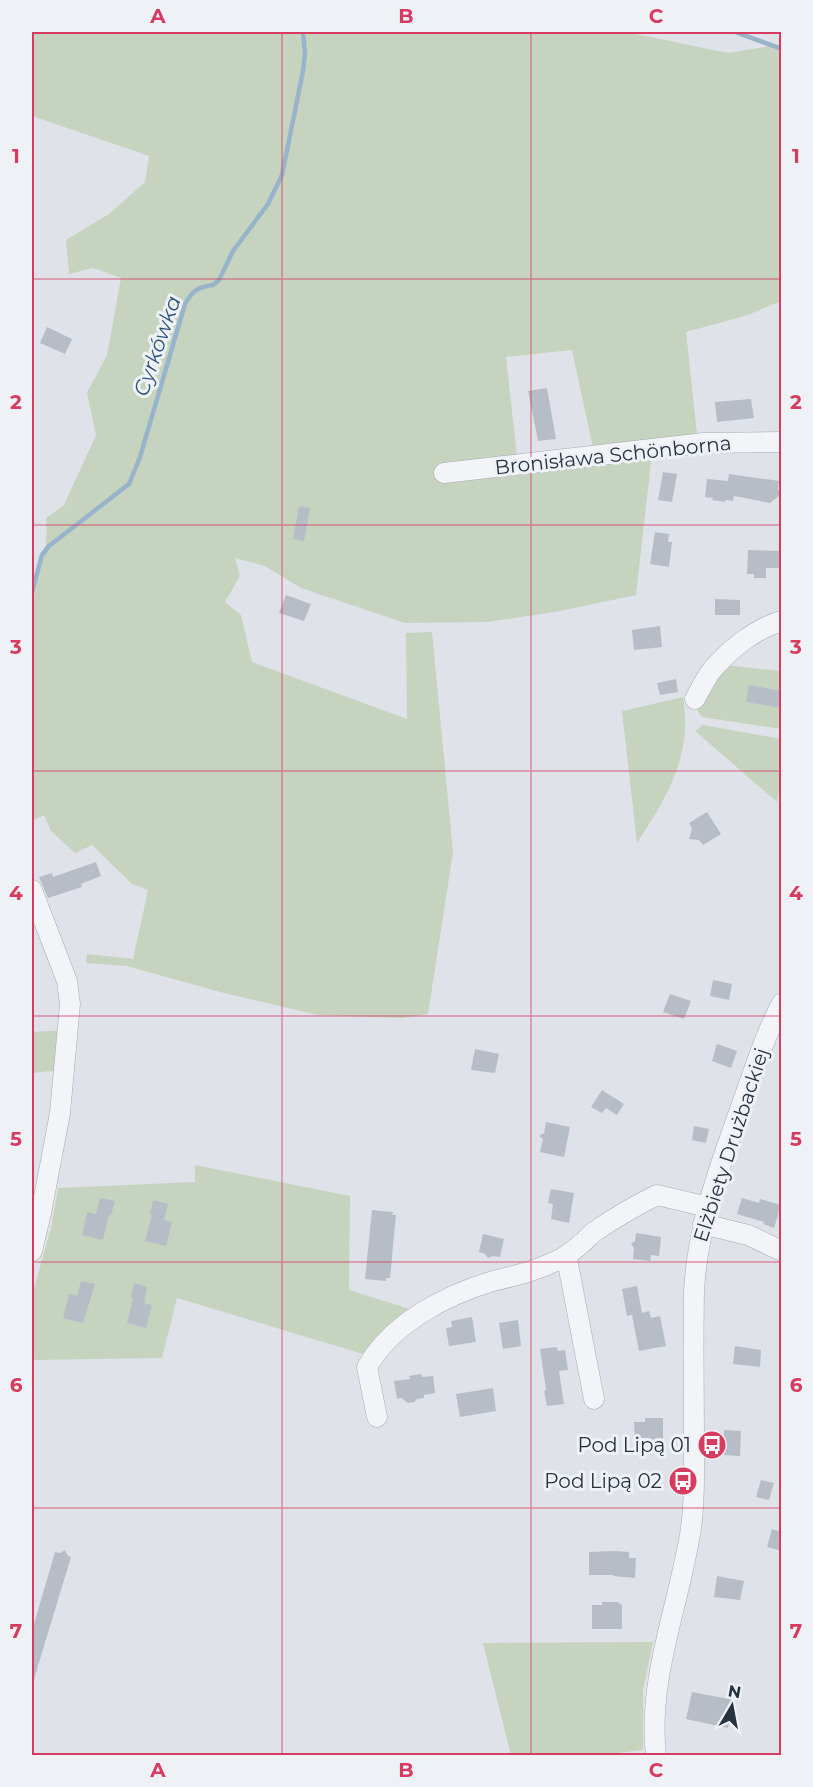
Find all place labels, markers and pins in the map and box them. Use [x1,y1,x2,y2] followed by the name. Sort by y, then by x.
[696,1429,728,1461] bus stop icon: Pod Lipą 01
[577,1433,691,1457] place label: Pod Lipą 01
[667,1465,699,1497] bus stop icon: Pod Lipą 02
[544,1469,662,1493] place label: Pod Lipą 02

